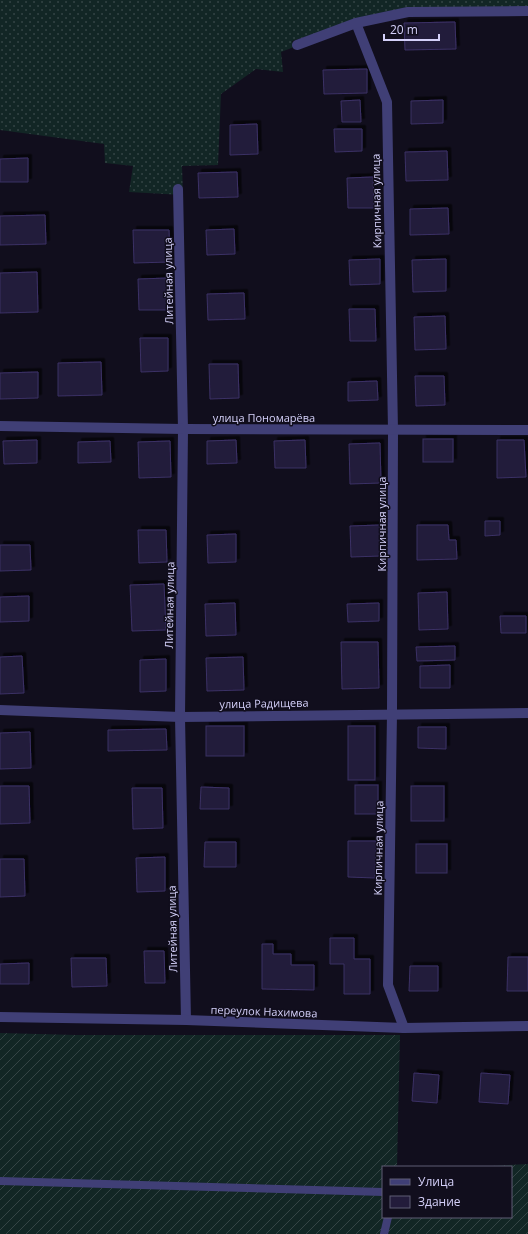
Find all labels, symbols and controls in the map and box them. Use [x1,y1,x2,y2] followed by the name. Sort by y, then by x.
[384,16,439,42] scale bar
[390,21,418,38] text: 20 m
[368,154,384,248] street label: Кирпичная улица
[160,237,176,325] street label: Литейная улица
[213,410,315,425] street label: улица Пономарёва
[374,477,389,571] street label: Кирпичная улица
[161,561,177,649] street label: Литейная улица
[219,695,309,711] street label: улица Радищева
[370,801,386,895] street label: Кирпичная улица
[164,885,180,973] street label: Литейная улица
[210,1002,318,1020] street label: переулок Нахимова
[382,1166,512,1218] legend
[418,1173,454,1190] text: Улица
[418,1193,461,1210] text: Здание

